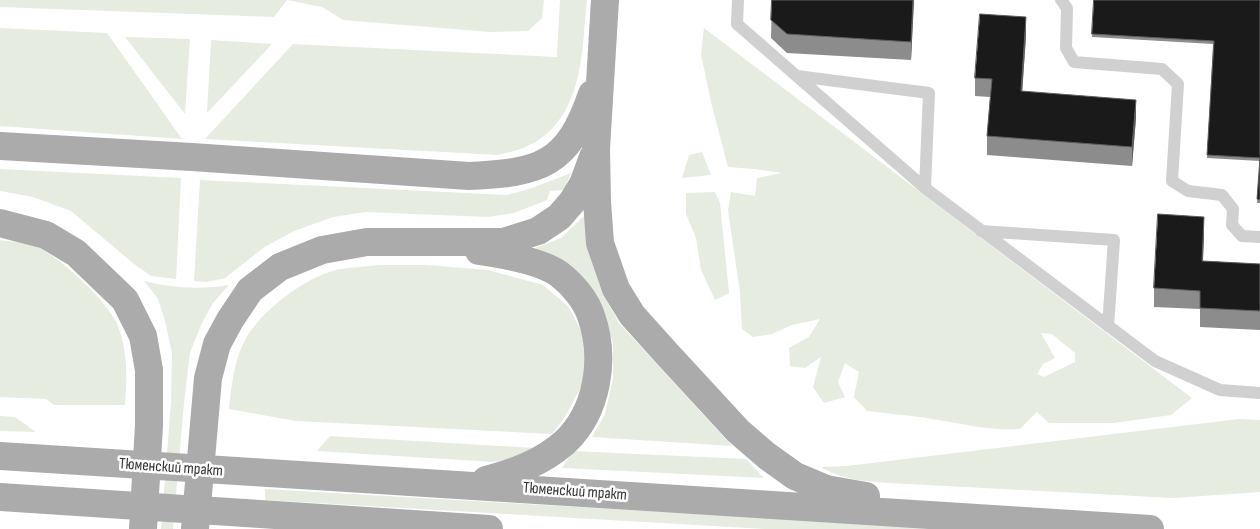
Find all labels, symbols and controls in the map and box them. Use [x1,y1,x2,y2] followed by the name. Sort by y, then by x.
[118,455,224,481] street label: Тюменский тракт
[522,479,628,505] street label: Тюменский тракт

